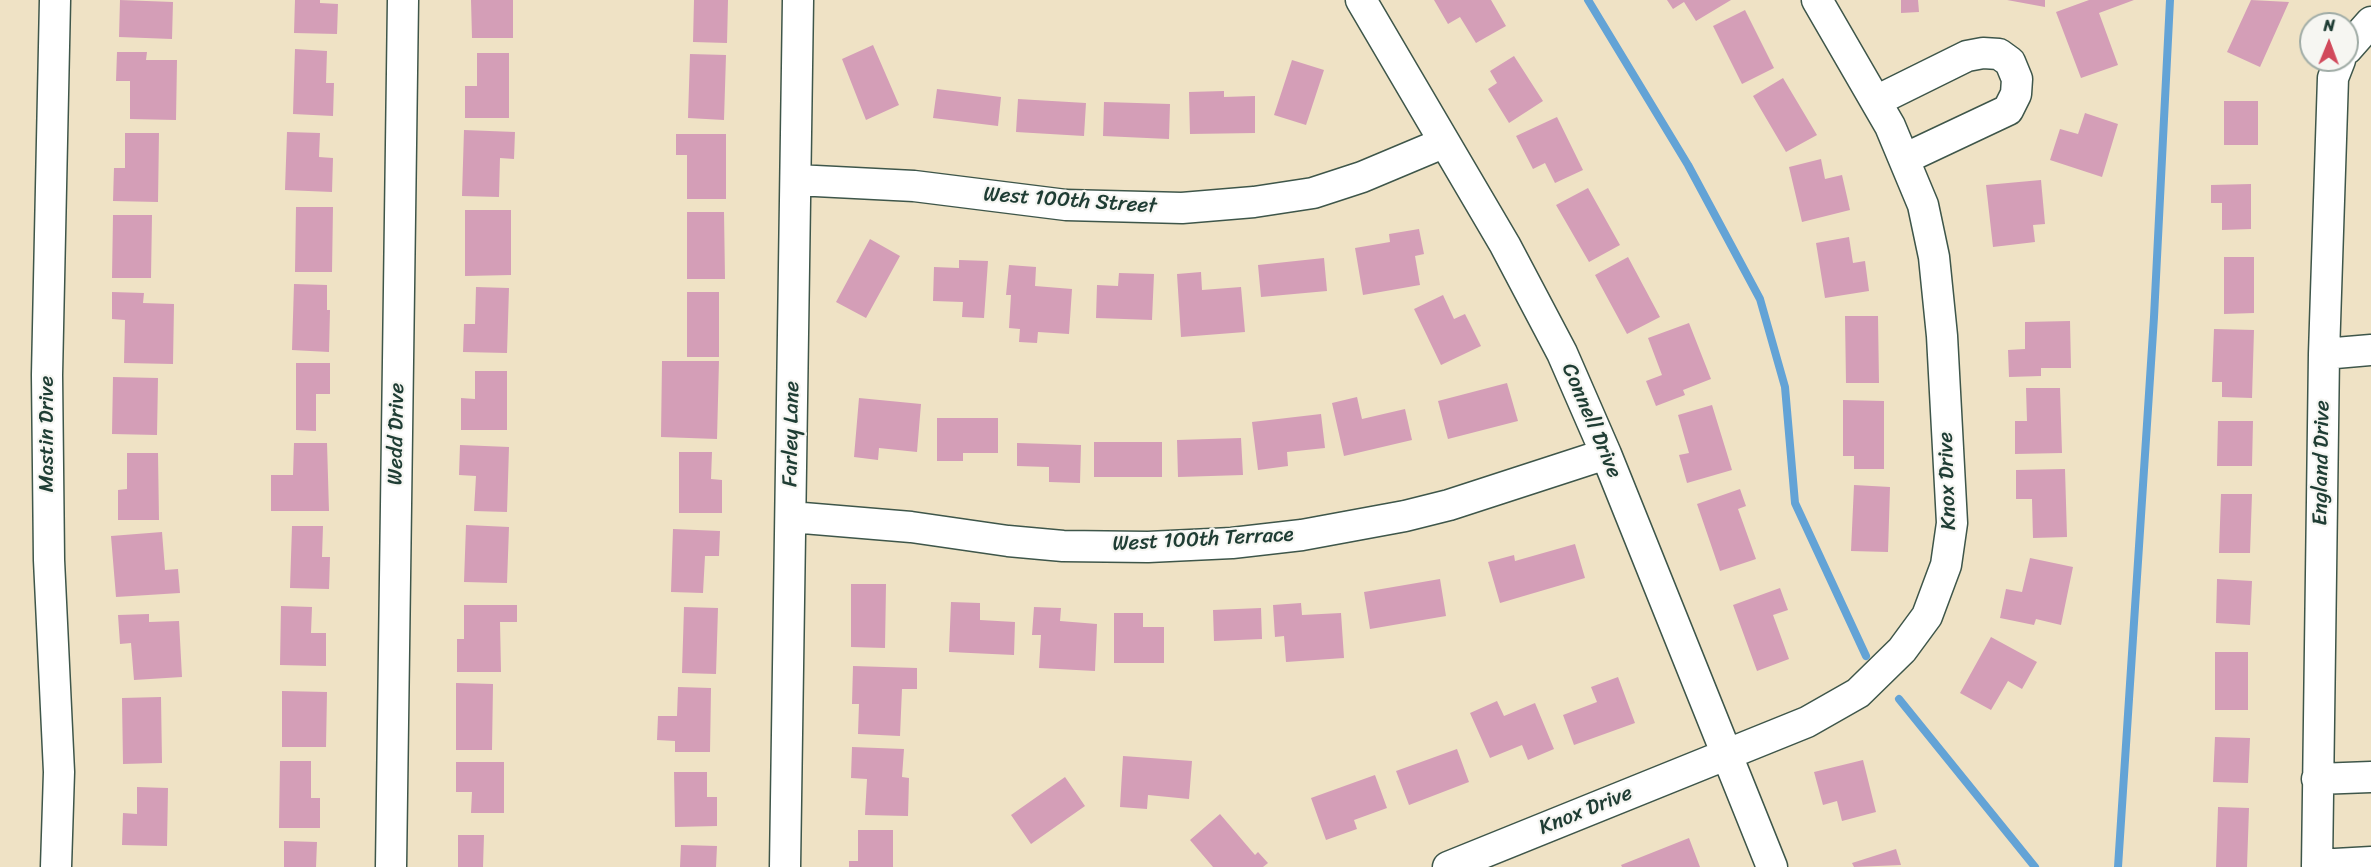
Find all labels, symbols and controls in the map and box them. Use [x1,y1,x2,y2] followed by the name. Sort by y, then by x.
[2323,11,2335,40] text: N
[2299,12,2359,72] north arrow
[983,182,1157,220] street label: West 100th Street
[1556,360,1626,482] street label: Connell Drive
[35,376,61,492] street label: Mastin Drive
[778,381,806,487] street label: Farley Lane
[384,383,410,485] street label: Wedd Drive
[2308,400,2336,526] street label: England Drive
[1934,431,1962,531] street label: Knox Drive
[1112,523,1294,557] street label: West 100th Terrace
[1536,781,1636,841] street label: Knox Drive

